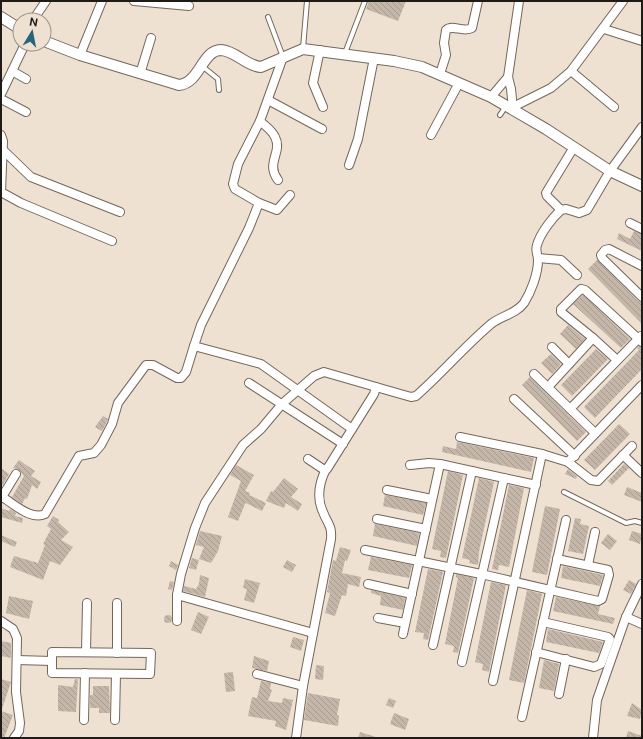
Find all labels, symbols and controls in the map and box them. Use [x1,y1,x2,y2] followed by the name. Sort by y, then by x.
[12,12,52,52] north arrow
[28,15,39,29] text: N

